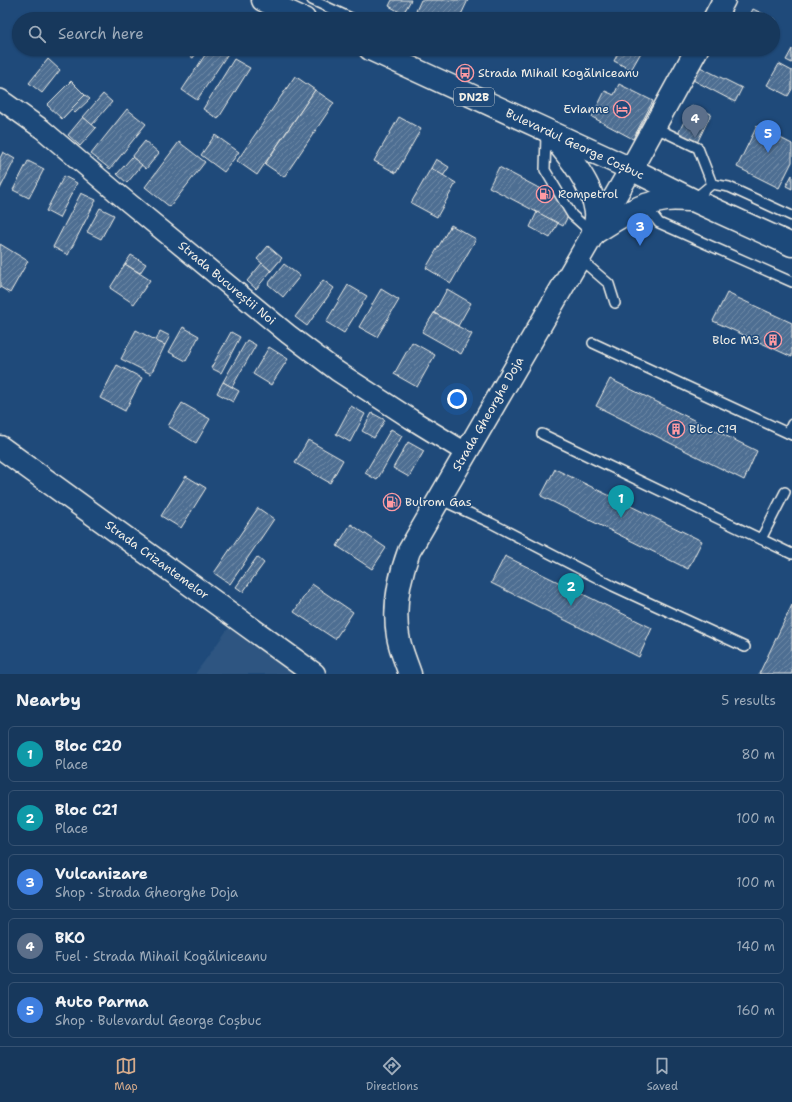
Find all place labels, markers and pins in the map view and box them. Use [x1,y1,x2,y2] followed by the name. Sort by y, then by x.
[455,63,475,83] bus stop icon: Strada Mihail Kogălniceanu
[478,65,639,81] place label: Strada Mihail Kogălniceanu
[612,99,632,119] hotel icon: Evianne
[564,101,609,117] place label: Evianne
[682,105,708,138] pin: 4
[755,120,781,153] pin: 5
[535,184,555,204] fuel station icon: Rompetrol
[558,186,618,202] place label: Rompetrol
[627,213,653,246] pin: 3
[763,330,783,350] building icon: Bloc M3
[712,332,760,348] place label: Bloc M3
[666,419,686,439] building icon: Bloc C19
[689,421,737,437] place label: Bloc C19
[608,485,634,518] pin: 1
[382,492,402,512] fuel station icon: Bulrom Gas
[405,494,472,510] place label: Bulrom Gas
[558,573,584,606] pin: 2

